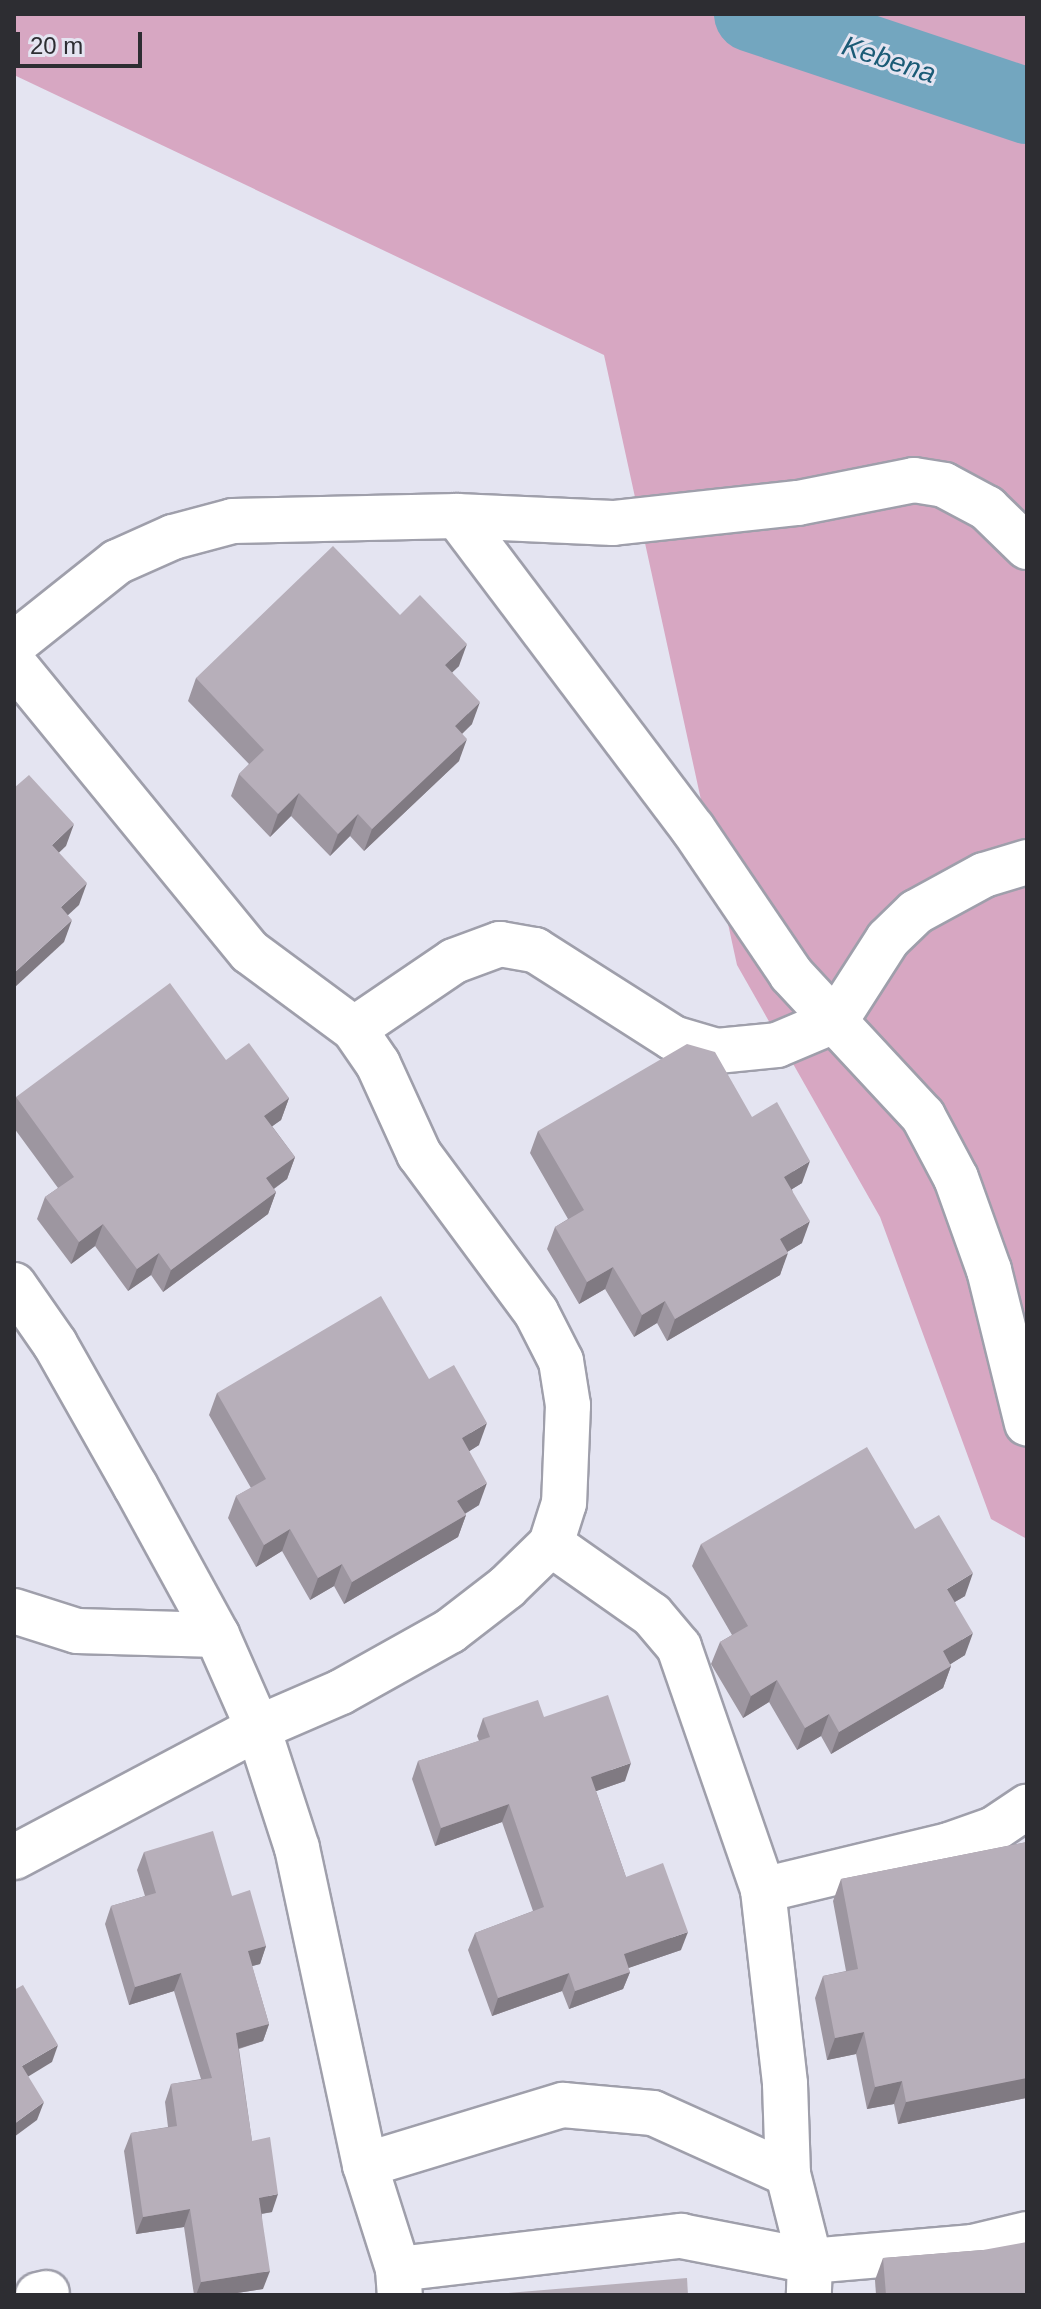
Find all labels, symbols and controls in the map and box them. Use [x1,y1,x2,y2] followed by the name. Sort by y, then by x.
[20,16,146,66] scale bar
[838,29,940,91] water label: Kebena
[30,32,83,59] text: 20 m

